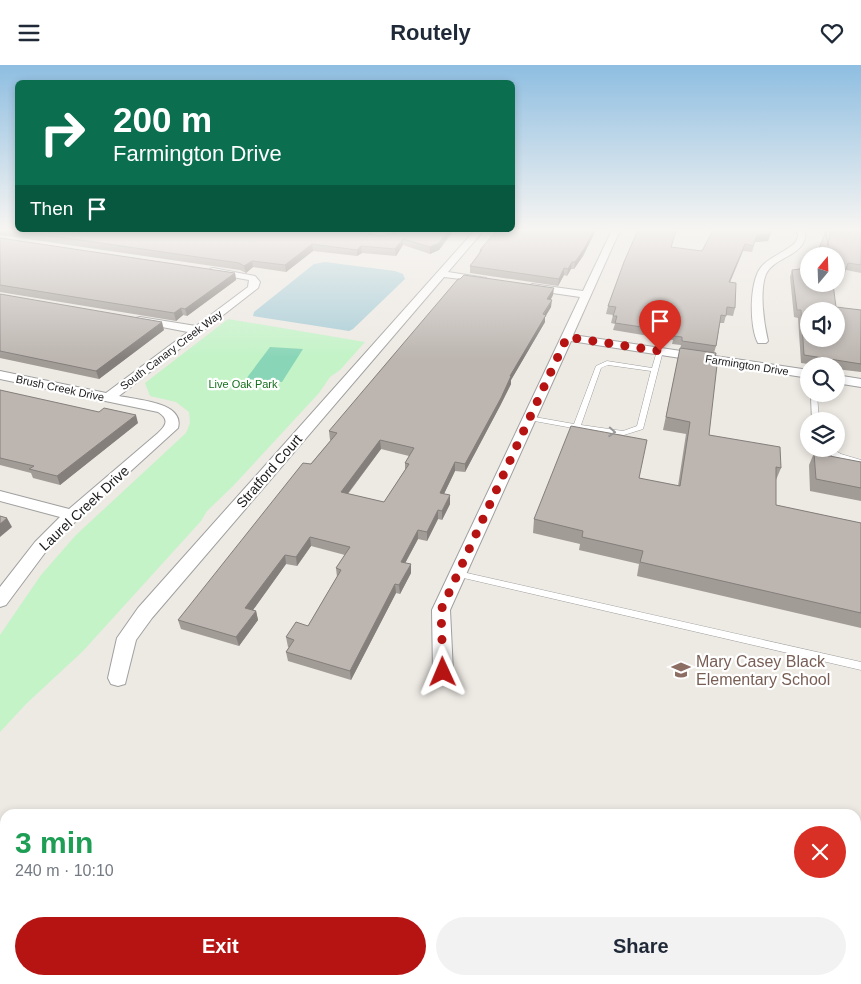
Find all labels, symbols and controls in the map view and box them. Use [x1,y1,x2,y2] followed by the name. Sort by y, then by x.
[15,19,43,47] icon: menu
[818,19,846,47] icon: heart
[390,20,471,45] text: Routely
[30,100,95,165] icon: right
[113,100,212,139] text: 200 m
[113,141,282,166] text: Farmington Drive
[83,195,111,223] icon: arrive
[30,198,73,219] text: Then
[800,247,845,293] north arrow
[800,247,845,457] map controls
[639,300,681,351] pin
[800,302,845,347] button: sound
[646,307,674,335] icon: arrive
[118,308,225,392] street label: South Canary Creek Way
[704,352,790,378] street label: Farmington Drive
[800,357,845,402] button: search
[15,373,105,403] street label: Brush Creek Drive
[208,378,278,390] park label: Live Oak Park
[800,412,845,457] button: layers
[608,426,616,437] one-way arrow
[233,431,305,511] street label: Stratford Court
[36,462,132,554] street label: Laurel Creek Drive
[416,645,468,697] position arrow
[696,653,830,688] place label: Mary Casey Black Elementary School
[670,659,692,681] school or university icon: Mary Casey Black Elementary School
[15,826,93,859] text: 3 min
[794,826,846,878] button: close
[15,862,114,879] text: 240 m · 10:10
[15,917,426,975] button: Exit
[436,917,846,975] button: Share

